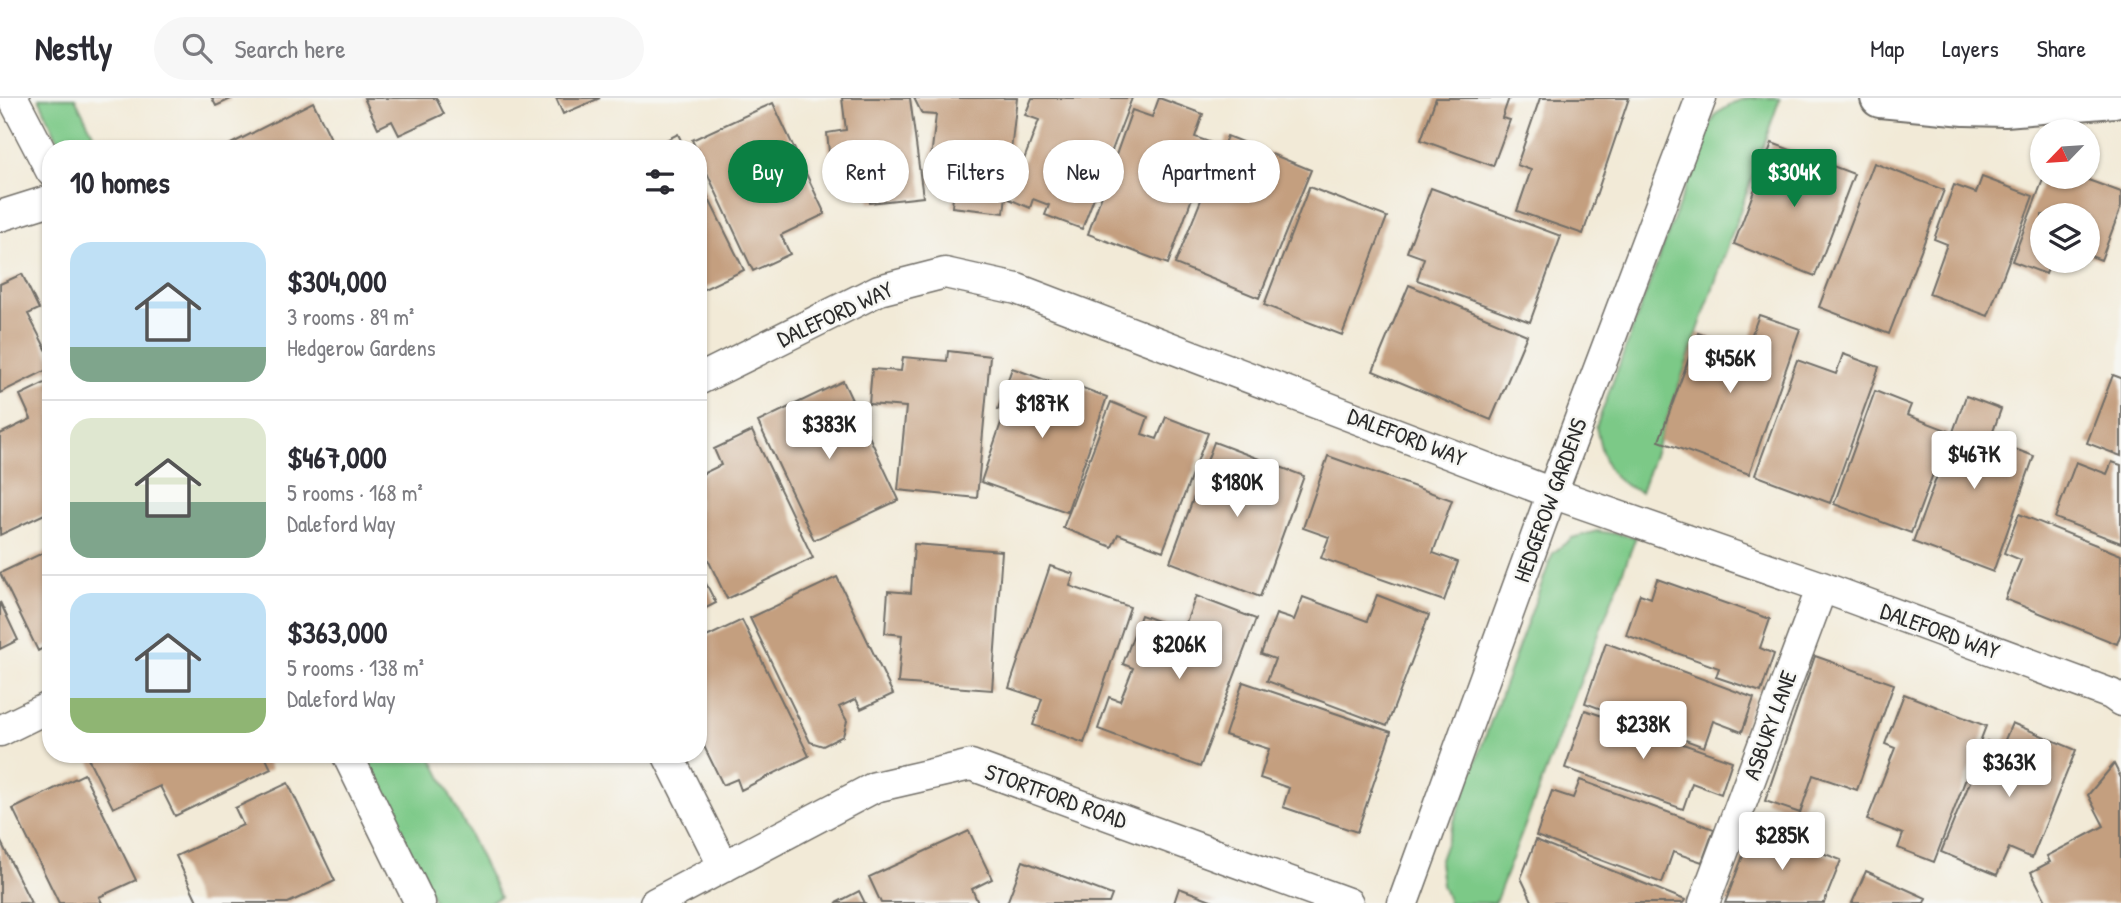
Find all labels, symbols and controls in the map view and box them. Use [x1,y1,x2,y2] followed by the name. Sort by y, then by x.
[154,17,644,80] search box
[35,26,112,70] text: Nestly
[178,29,216,67] icon: search
[234,31,346,66] text: Search here
[1870,32,1904,64] text: Map
[1942,32,1999,64] text: Layers
[2037,32,2086,64] text: Share
[2030,119,2100,189] north arrow
[2030,119,2100,273] map controls
[728,140,808,203] chip: Buy
[822,140,909,203] chip: Rent
[923,140,1029,203] chip: Filters
[1043,140,1124,203] chip: New
[1138,140,1280,203] chip: Apartment
[1745,150,1843,209] pin: $304K
[1768,156,1820,187] text: $304K
[70,162,170,202] text: 10 homes
[641,163,679,201] icon: filters
[2030,203,2100,273] button: layers
[287,261,387,301] text: $304,000
[126,270,210,354] icon: home
[772,273,898,354] street label: DALEFORD WAY
[287,301,414,332] text: 3 rooms · 89 m²
[287,332,436,363] text: Hedgerow Gardens
[1681,336,1779,395] pin: $456K
[1704,342,1756,373] text: $456K
[993,380,1091,440] pin: $187K
[1015,387,1069,418] text: $187K
[1344,400,1471,473] street label: DALEFORD WAY
[780,402,878,461] pin: $383K
[802,408,856,439] text: $383K
[1505,413,1594,586] street label: HEDGEROW GARDENS
[1925,432,2023,491] pin: $467K
[287,437,387,477] text: $467,000
[1948,438,2000,469] text: $467K
[126,446,210,530] icon: home
[1188,460,1286,519] pin: $180K
[1211,466,1263,497] text: $180K
[287,477,423,508] text: 5 rooms · 168 m²
[287,508,396,539] text: Daleford Way
[1876,595,2004,666] street label: DALEFORD WAY
[287,612,387,652] text: $363,000
[126,621,210,705] icon: home
[1130,622,1228,681] pin: $206K
[1152,628,1206,659] text: $206K
[287,652,424,683] text: 5 rooms · 138 m²
[1735,666,1804,784] street label: ASBURY LANE
[287,683,396,714] text: Daleford Way
[1594,702,1692,761] pin: $238K
[1616,708,1670,739] text: $238K
[1960,740,2058,799] pin: $363K
[1982,746,2036,777] text: $363K
[981,756,1131,836] street label: STORTFORD ROAD
[1733,812,1831,872] pin: $285K
[1755,819,1809,850] text: $285K

